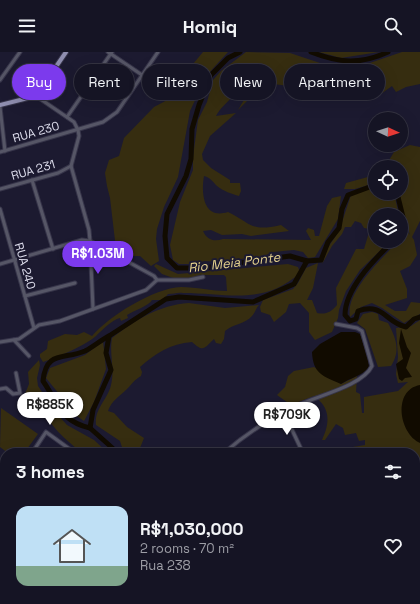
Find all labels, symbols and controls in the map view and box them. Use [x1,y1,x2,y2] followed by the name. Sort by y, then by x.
[16,15,38,37] icon: menu
[183,15,237,38] text: Homiq
[382,15,404,37] icon: search
[12,64,66,100] chip: Buy
[74,64,134,100] chip: Rent
[142,64,212,100] chip: Filters
[220,64,276,100] chip: New
[284,64,385,100] chip: Apartment
[368,112,408,152] north arrow
[368,112,408,248] map controls
[11,118,61,146] street label: RUA 230
[9,156,57,184] street label: RUA 231
[368,160,408,200] button: locate
[368,208,408,248] button: layers
[11,241,39,291] street label: RUA 240
[61,241,135,275] pin: R$1.03M
[71,245,125,262] text: R$1.03M
[187,248,282,277] water label: Rio Meia Ponte
[17,392,83,426] pin: R$885K
[26,396,74,413] text: R$885K
[254,402,320,436] pin: R$709K
[263,406,311,423] text: R$709K
[16,461,85,483] text: 3 homes
[382,461,404,483] icon: filters
[140,518,244,540] text: R$1,030,000
[48,522,96,570] icon: home
[382,535,404,557] icon: heart
[140,540,234,557] text: 2 rooms · 70 m²
[140,557,191,574] text: Rua 238

